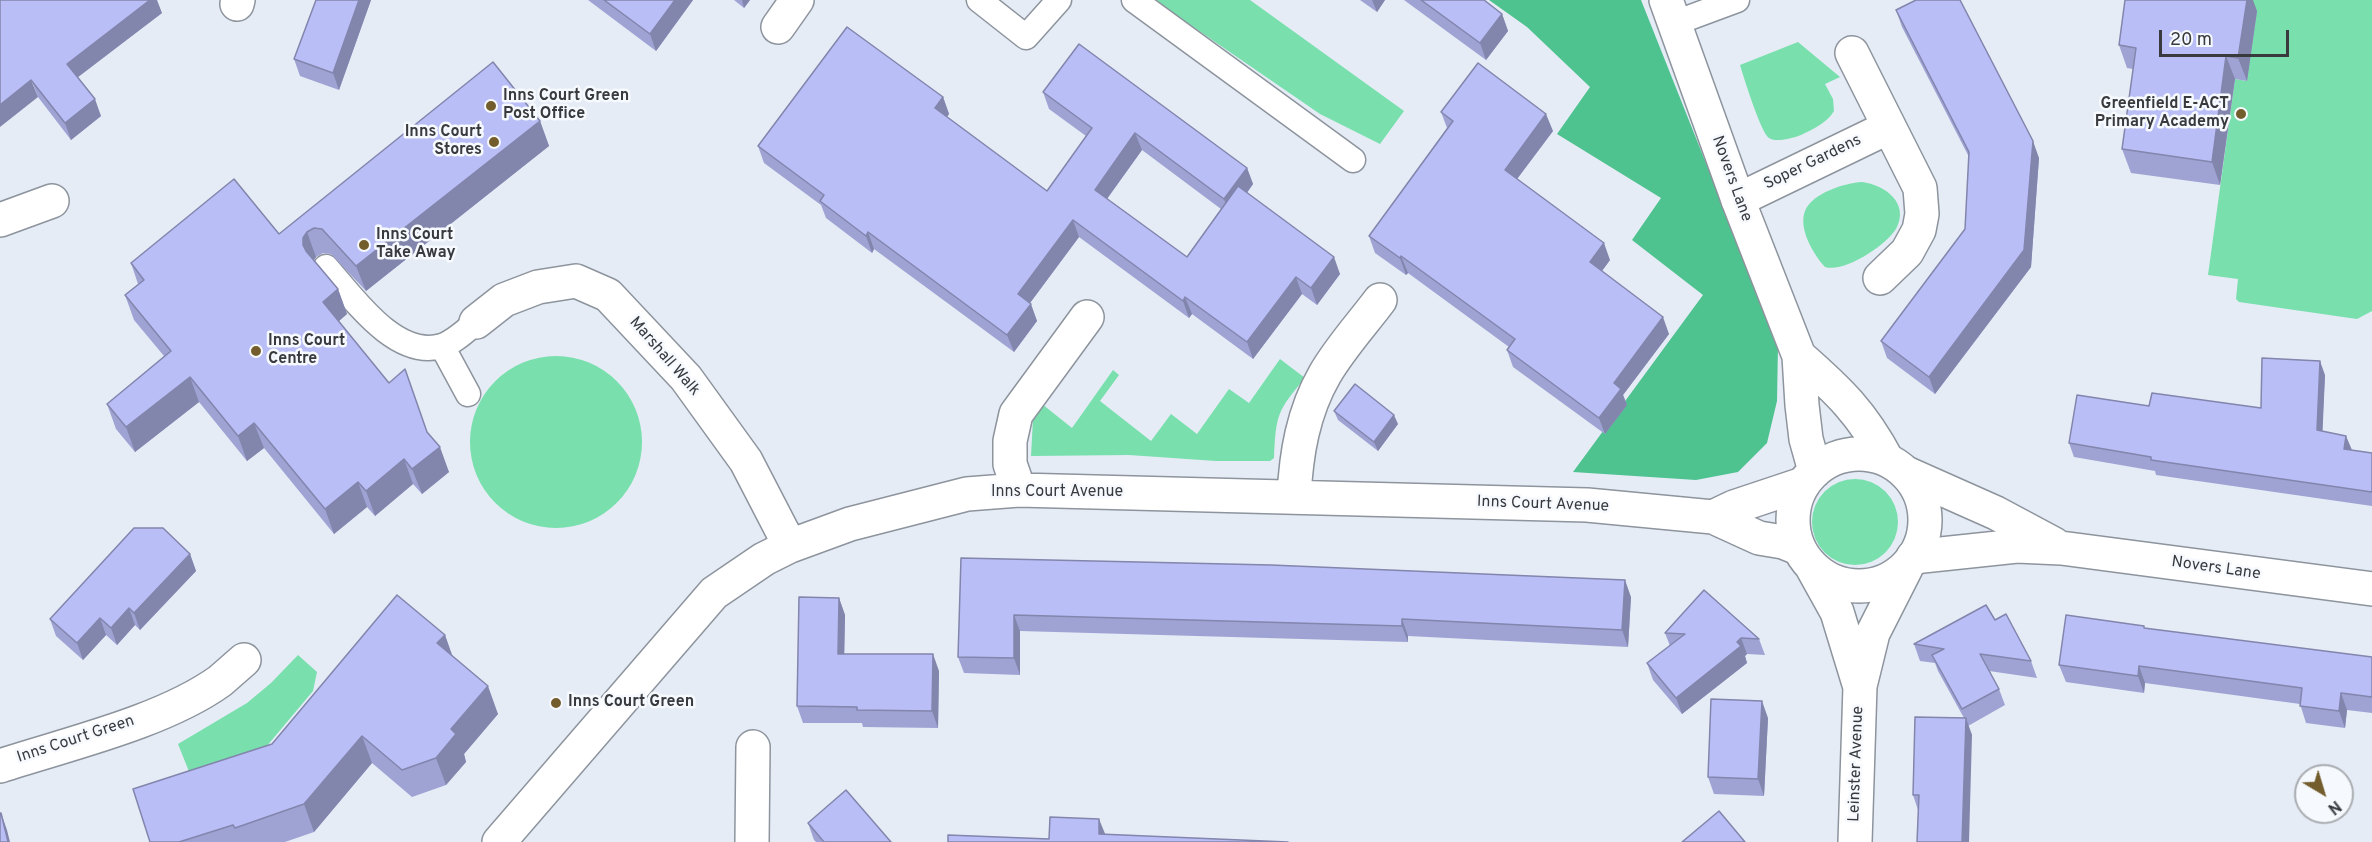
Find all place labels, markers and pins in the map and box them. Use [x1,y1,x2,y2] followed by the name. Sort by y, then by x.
[503,87,629,125] place label: Inns Court Green Post Office
[2095,95,2229,133] place label: Greenfield E-ACT Primary Academy
[484,99,498,113] marker: Inns Court Green Post Office
[2234,107,2248,121] marker: Greenfield E-ACT Primary Academy
[405,123,482,161] place label: Inns Court Stores
[487,135,501,149] marker: Inns Court Stores
[376,226,456,264] place label: Inns Court Take Away
[357,238,371,252] marker: Inns Court Take Away
[268,332,345,370] place label: Inns Court Centre
[249,344,263,358] marker: Inns Court Centre
[568,693,694,713] place label: Inns Court Green
[549,696,563,710] marker: Inns Court Green

